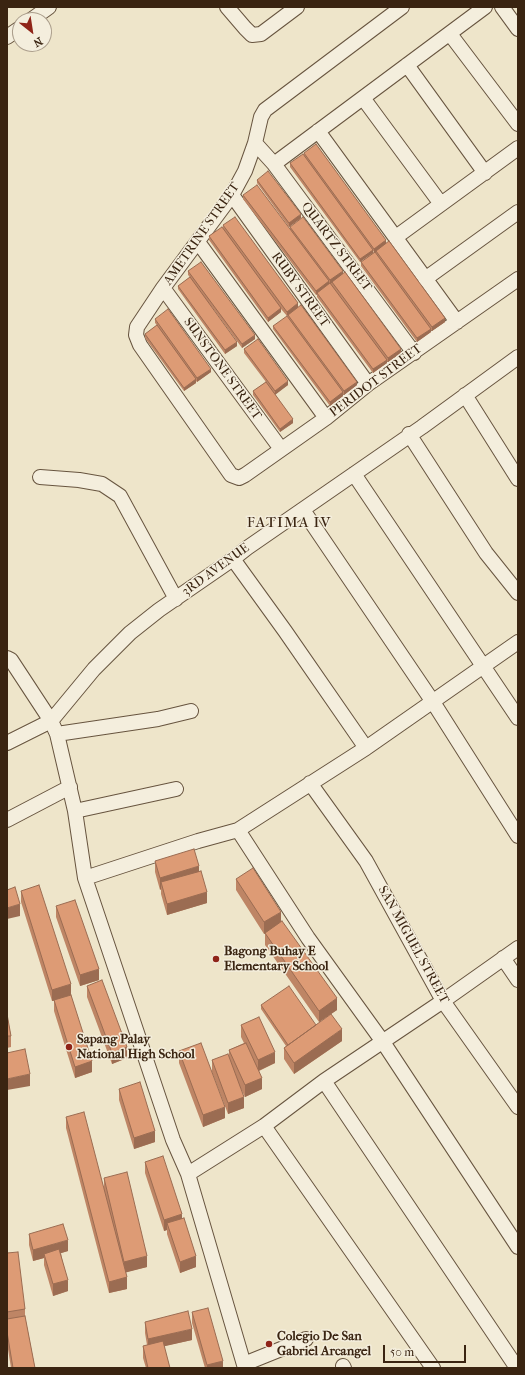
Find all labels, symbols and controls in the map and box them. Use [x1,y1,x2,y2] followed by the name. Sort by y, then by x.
[12,12,52,52] north arrow
[31,34,45,50] text: N
[161,180,243,288] street label: AMETRINE STREET
[297,199,375,295] street label: QUARTZ STREET
[268,250,332,330] street label: RUBY STREET
[180,315,264,423] street label: SUNSTONE STREET
[327,341,425,421] street label: PERIDOT STREET
[247,514,331,532] district label: FATIMA IV
[179,540,253,600] street label: 3RD AVENUE
[374,883,452,1007] street label: SAN MIGUEL STREET
[224,944,329,975] place label: Bagong Buhay E Elementary School
[211,954,221,964] marker: Bagong Buhay E Elementary School
[77,1032,195,1063] place label: Sapang Palay National High School
[64,1042,74,1052] marker: Sapang Palay National High School
[277,1329,371,1360] place label: Colegio De San Gabriel Arcangel
[385,1337,468,1363] scale bar
[264,1339,274,1349] marker: Colegio De San Gabriel Arcangel
[390,1345,414,1359] text: 50 m

